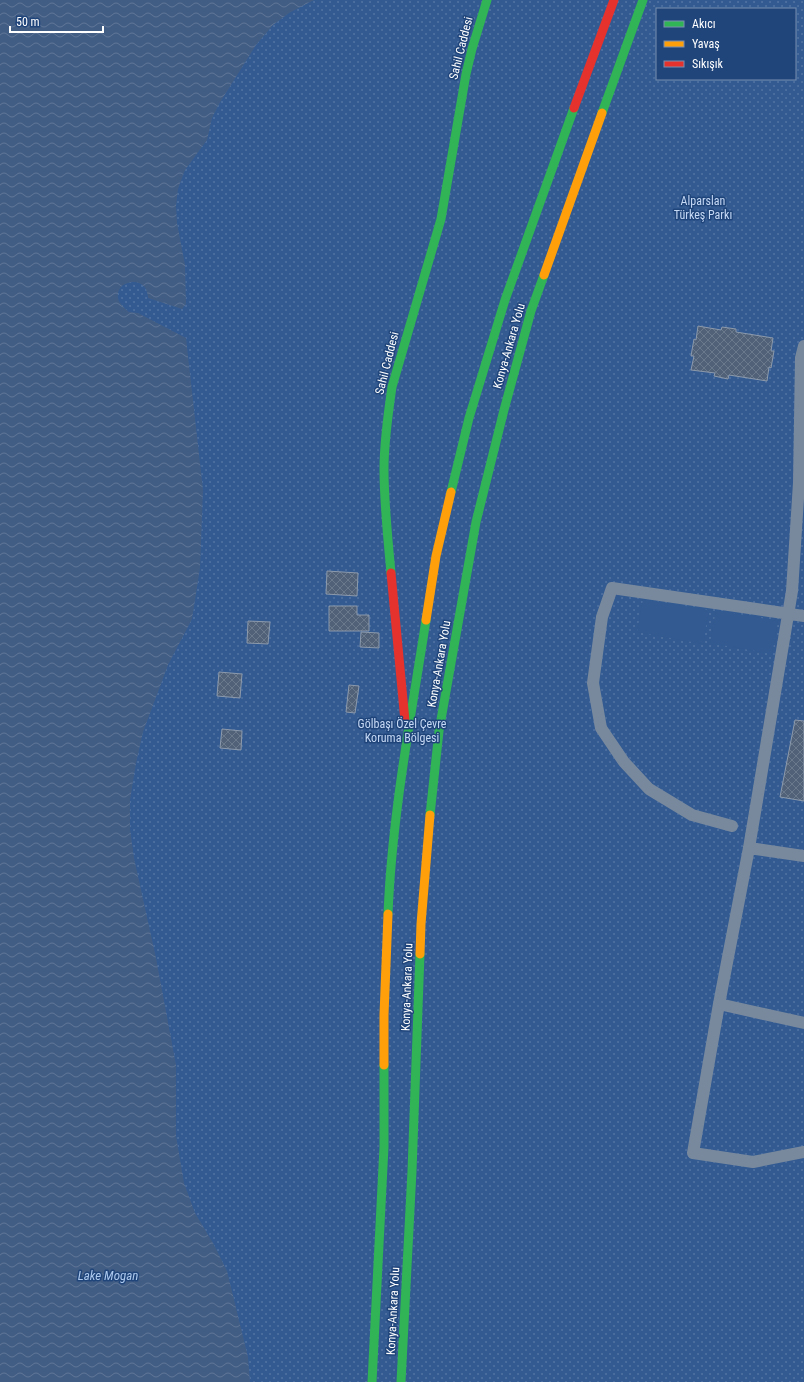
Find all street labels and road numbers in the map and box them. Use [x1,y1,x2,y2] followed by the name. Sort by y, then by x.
[446,15,476,81] street label: Sahil Caddesi
[490,302,528,390] street label: Konya-Ankara Yolu
[372,330,402,396] street label: Sahil Caddesi
[424,619,454,709] street label: Konya-Ankara Yolu
[398,943,416,1031] street label: Konya-Ankara Yolu
[384,1266,402,1355] street label: Konya-Ankara Yolu

